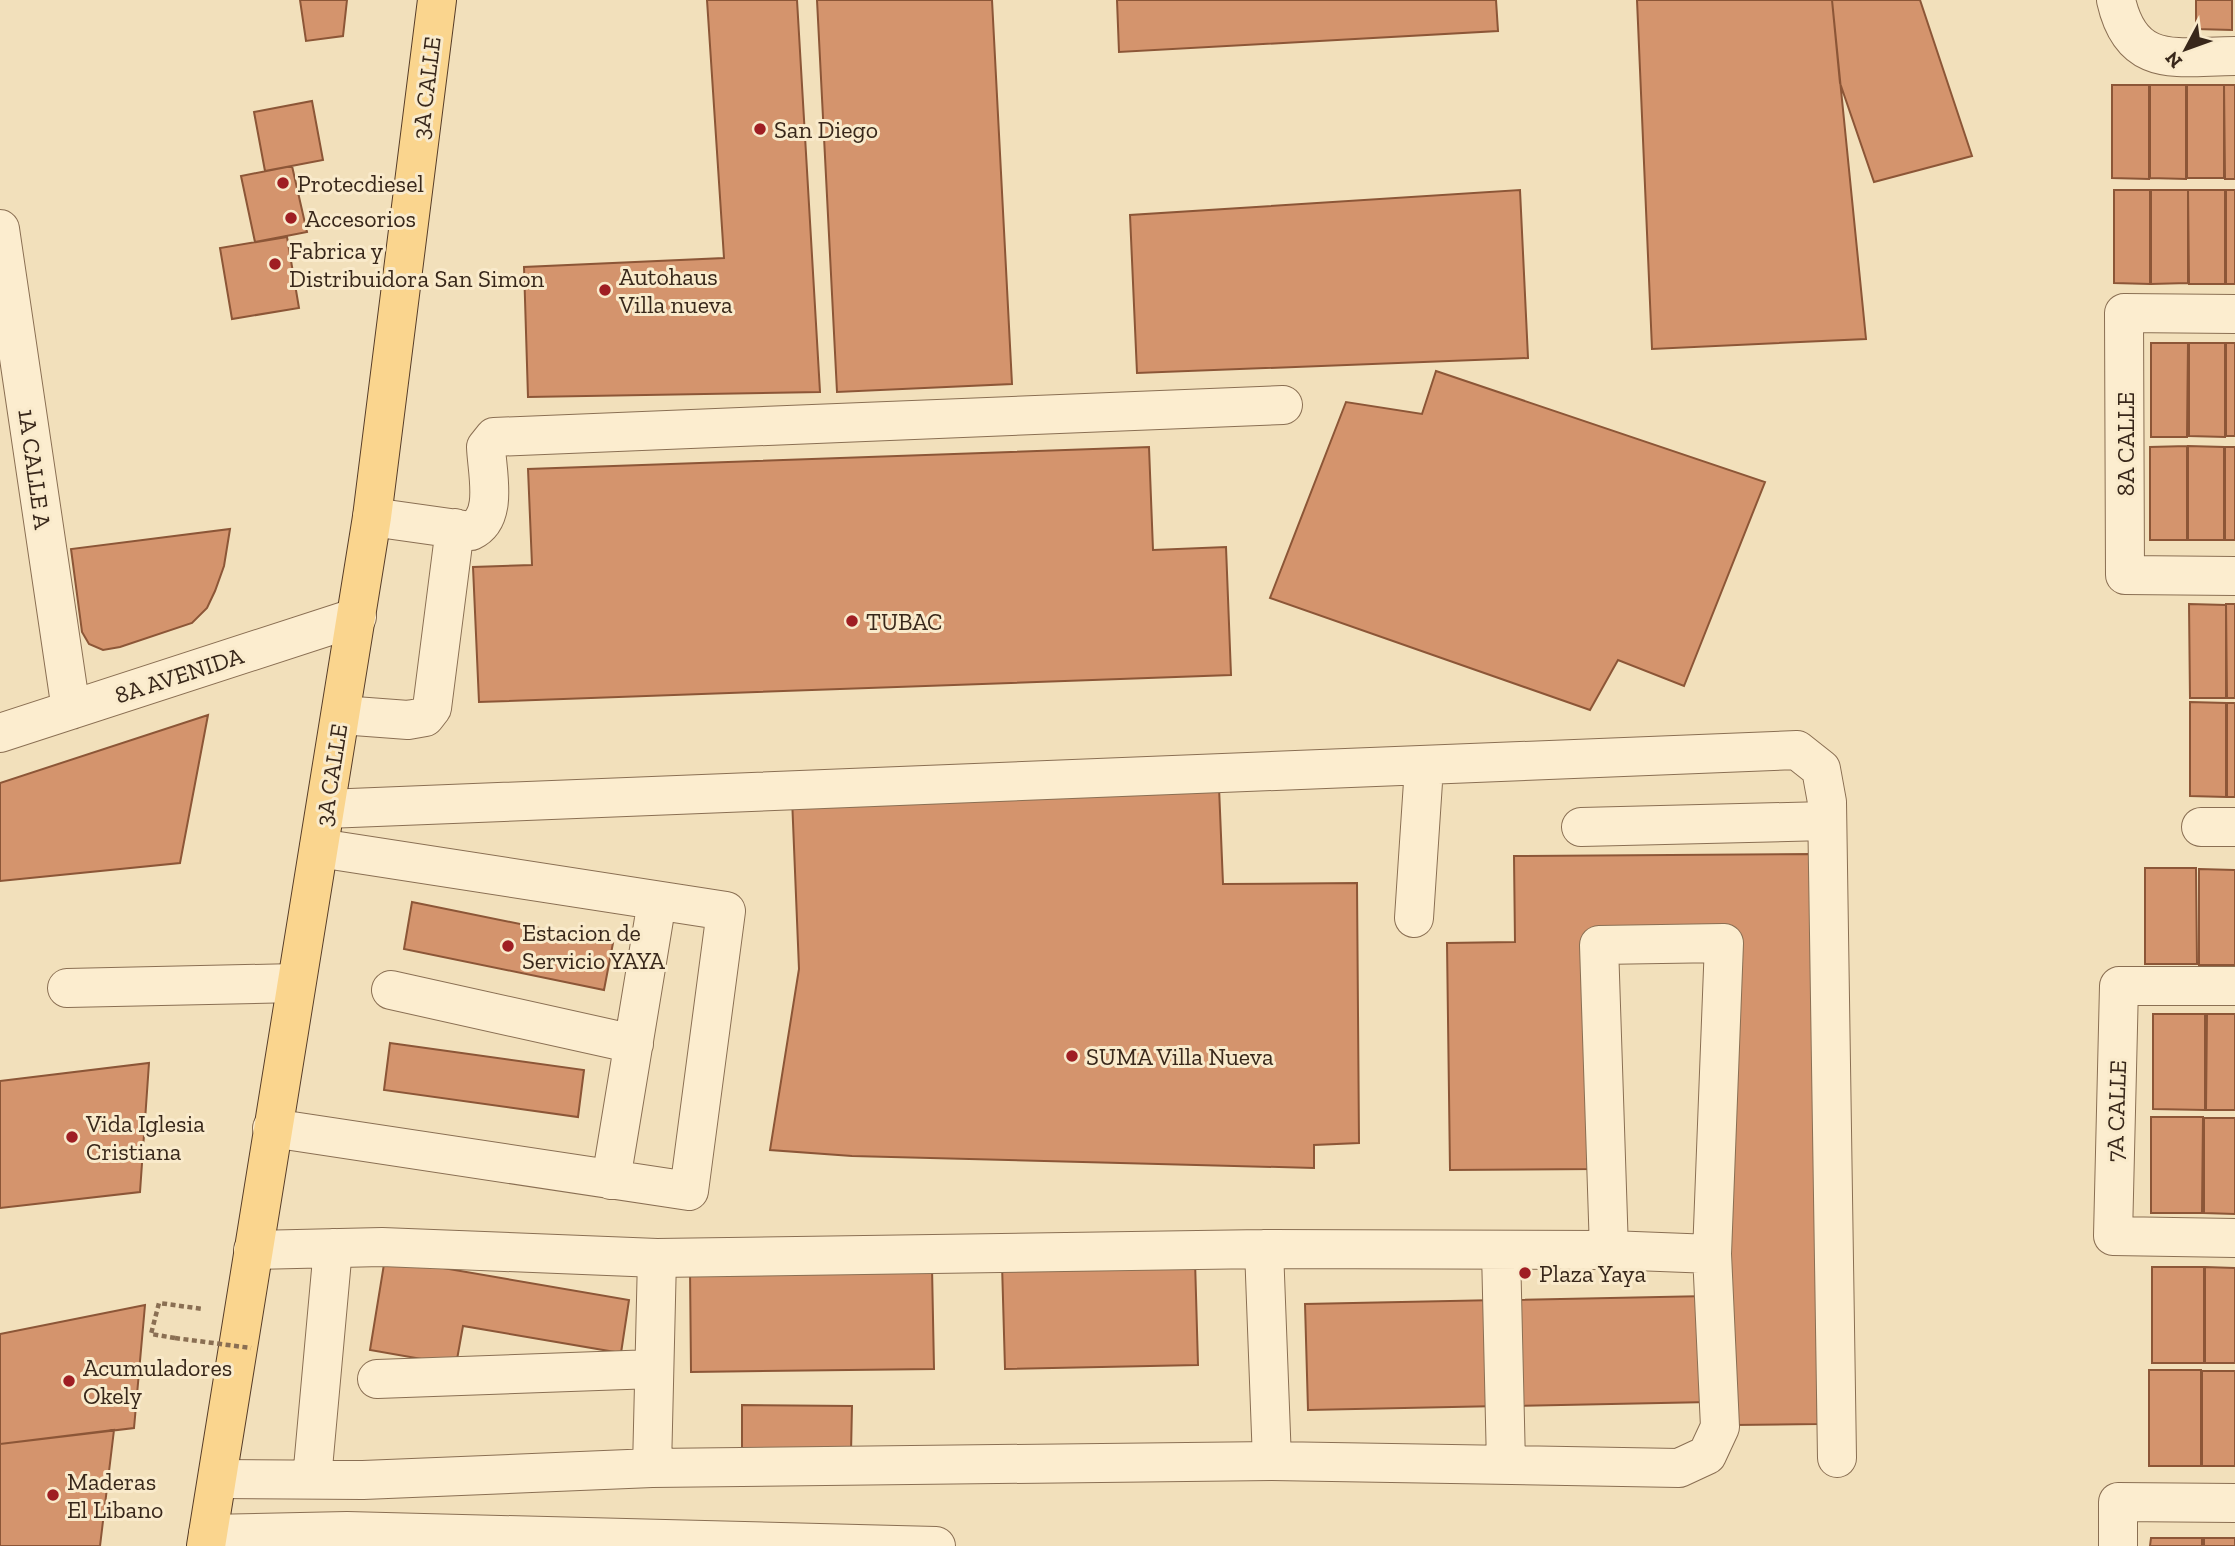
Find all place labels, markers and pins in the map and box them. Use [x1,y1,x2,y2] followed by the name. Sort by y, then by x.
[774,115,878,144] place label: San Diego
[752,121,768,137] marker: San Diego
[297,169,424,198] place label: Protecdiesel
[275,175,291,191] marker: Protecdiesel
[305,204,416,233] place label: Accesorios
[283,210,299,226] marker: Accesorios
[289,236,545,293] place label: Fabrica y Distribuidora San Simon
[267,256,283,272] marker: Fabrica y Distribuidora San Simon
[618,262,733,319] place label: Autohaus Villa nueva
[597,282,613,298] marker: Autohaus Villa nueva
[866,607,943,636] place label: TUBAC
[844,613,860,629] marker: TUBAC
[522,918,665,975] place label: Estacion de Servicio YAYA
[500,938,516,954] marker: Estacion de Servicio YAYA
[1086,1042,1274,1071] place label: SUMA Villa Nueva
[1064,1048,1080,1064] marker: SUMA Villa Nueva
[85,1109,205,1166] place label: Vida Iglesia Cristiana
[64,1129,80,1145] marker: Vida Iglesia Cristiana
[1539,1259,1646,1288] place label: Plaza Yaya
[1517,1265,1533,1281] marker: Plaza Yaya
[83,1353,232,1410] place label: Acumuladores Okely
[61,1373,77,1389] marker: Acumuladores Okely
[67,1467,163,1524] place label: Maderas El Libano
[45,1487,61,1503] marker: Maderas El Libano

